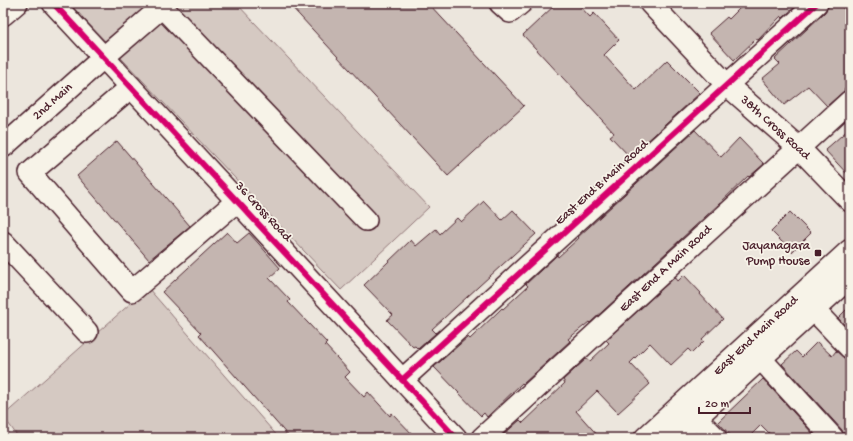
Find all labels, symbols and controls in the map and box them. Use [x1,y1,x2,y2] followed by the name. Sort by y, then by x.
[30,80,77,124] street label: 2nd Main
[736,92,814,164] street label: 38th Cross Road
[552,136,653,229] street label: East End B Main Road
[231,178,295,246] street label: 36 Cross Road
[617,221,716,316] street label: East End A Main Road
[742,239,811,269] place label: Jayanagara Pump House
[813,248,823,258] marker: Jayanagara Pump House
[711,292,802,379] street label: East End Main Road
[699,389,750,415] scale bar
[705,398,730,412] text: 20 m

